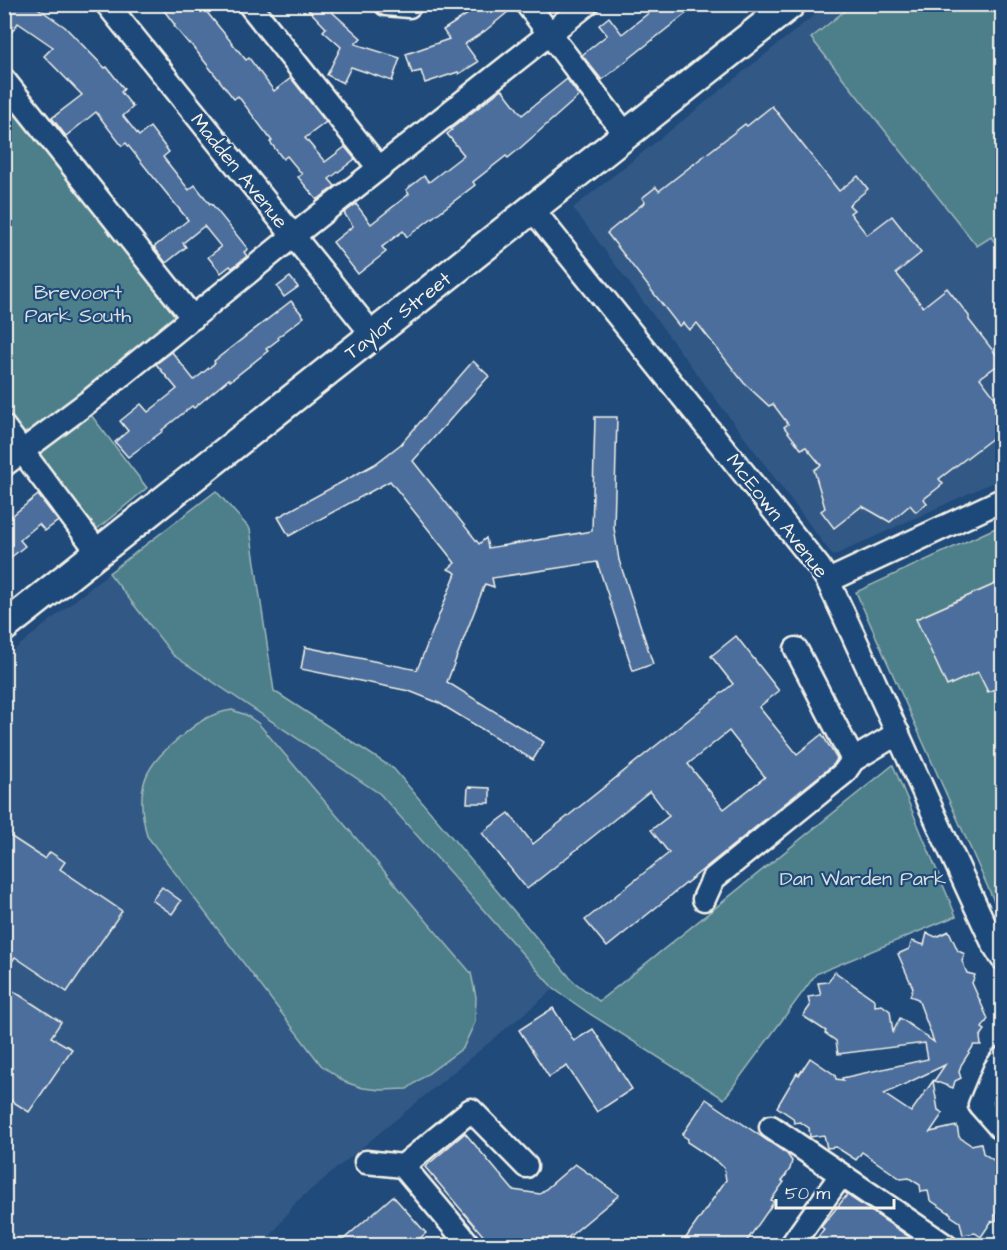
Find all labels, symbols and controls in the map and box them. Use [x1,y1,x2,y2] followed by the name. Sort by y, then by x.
[184,107,294,235] street label: Madden Avenue
[339,265,458,367] street label: Taylor Street
[25,279,131,330] park label: Brevoort Park South
[719,448,835,584] street label: McEown Avenue
[780,865,946,893] park label: Dan Warden Park
[776,1172,894,1210] scale bar
[785,1181,830,1206] text: 50 m

